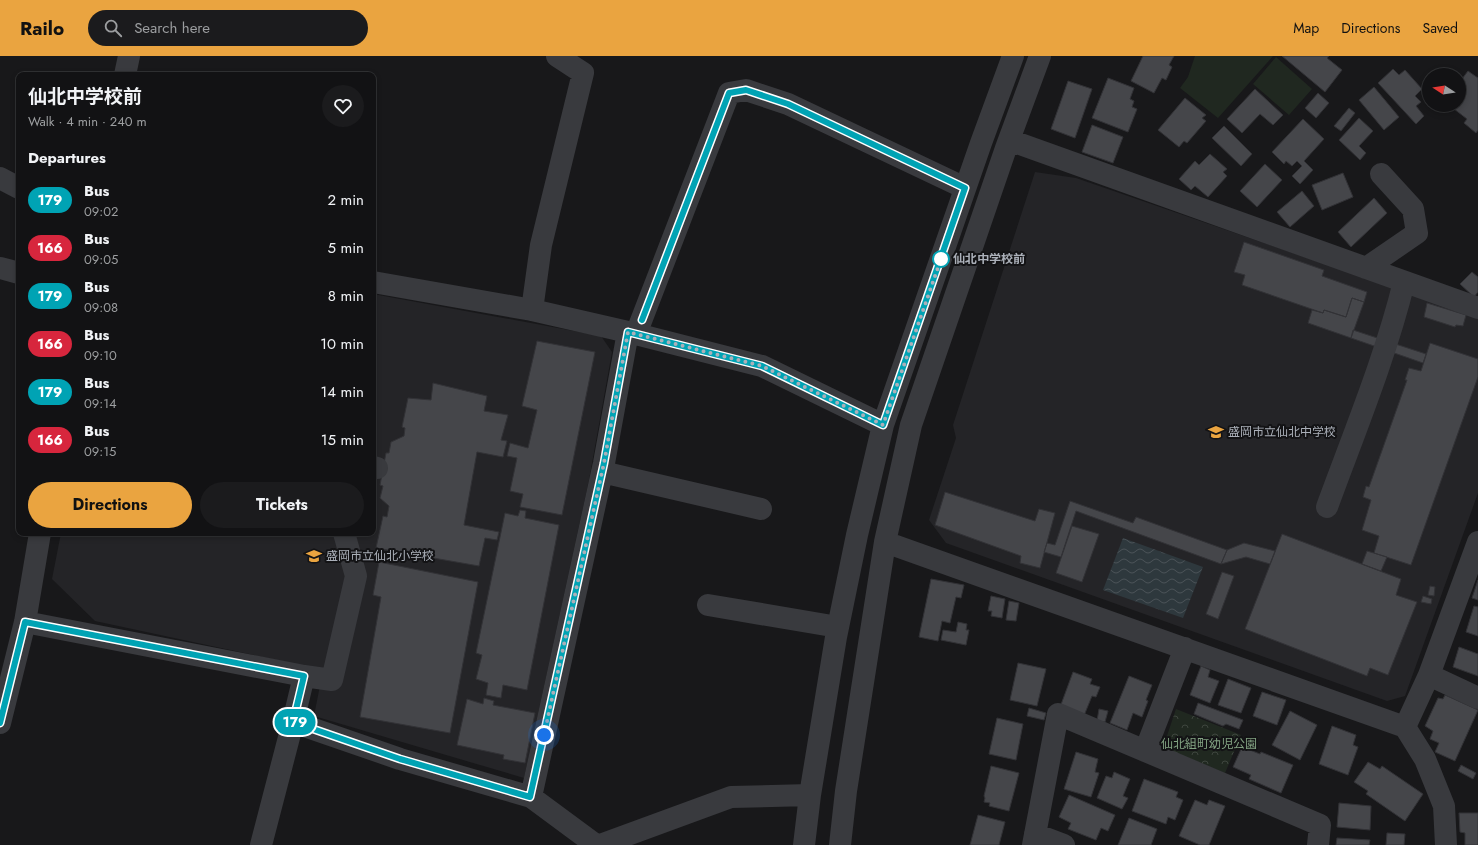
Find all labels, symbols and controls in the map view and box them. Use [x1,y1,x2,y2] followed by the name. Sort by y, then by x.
[88,10,368,46] search box
[20,15,64,42] text: Railo
[102,17,124,39] icon: search
[134,17,210,39] text: Search here
[1293,18,1319,38] text: Map
[1341,18,1401,38] text: Directions
[1423,18,1458,38] text: Saved
[1422,68,1466,112] north arrow
[1422,68,1466,112] map controls
[28,83,142,110] text: 仙北中学校前
[322,85,364,127] button: heart
[28,112,147,131] text: Walk · 4 min · 240 m
[28,147,106,169] text: Departures
[84,180,109,202] text: Bus
[327,189,364,211] text: 2 min
[38,190,62,210] text: 179
[84,202,118,221] text: 09:02
[84,228,109,250] text: Bus
[328,237,364,259] text: 5 min
[37,238,63,258] text: 166
[84,250,118,269] text: 09:05
[932,250,950,268] marker: 仙北中学校前
[953,250,1025,268] place label: 仙北中学校前
[84,276,109,298] text: Bus
[328,285,364,307] text: 8 min
[38,286,62,306] text: 179
[84,298,118,317] text: 09:08
[84,324,109,346] text: Bus
[320,333,364,355] text: 10 min
[37,334,63,354] text: 166
[84,346,117,365] text: 09:10
[84,372,109,394] text: Bus
[321,381,364,403] text: 14 min
[38,382,62,402] text: 179
[84,394,117,413] text: 09:14
[84,420,109,442] text: Bus
[1207,423,1225,441] school or university icon: 盛岡市立仙北中学校
[1228,423,1336,441] place label: 盛岡市立仙北中学校
[321,429,364,451] text: 15 min
[37,430,63,450] text: 166
[84,442,116,461] text: 09:15
[28,482,192,528] button: Directions
[200,482,364,528] button: Tickets
[305,547,323,565] school or university icon: 盛岡市立仙北小学校
[326,547,434,565] place label: 盛岡市立仙北小学校
[272,709,318,735] line badge: 179
[283,712,307,732] text: 179
[534,725,554,745] your location
[1161,735,1257,753] park label: 仙北組町幼児公園

